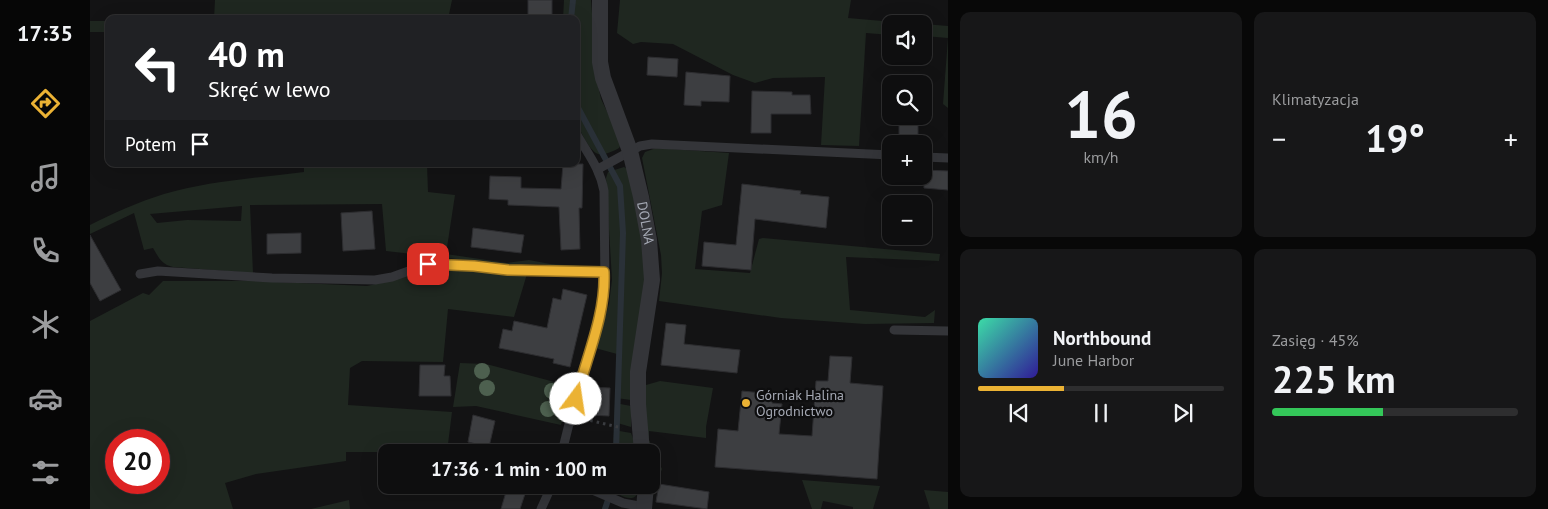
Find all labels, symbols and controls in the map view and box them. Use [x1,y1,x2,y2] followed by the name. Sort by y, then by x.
[882,15,932,245] map controls
[882,15,932,65] button: sound
[17,19,73,47] text: 17:35
[208,31,285,77] text: 40 m
[125,35,190,100] icon: left
[1064,72,1138,156] text: 16
[208,75,331,103] text: Skręć w lewo
[882,75,932,125] button: search
[28,86,63,121] icon: directions
[1272,89,1359,109] text: Klimatyzacja
[1365,113,1425,162] text: 19°
[1272,120,1286,157] text: −
[1504,120,1518,157] text: +
[186,130,214,158] icon: arrive
[125,132,176,156] text: Potem
[882,135,932,185] button: +
[1083,147,1119,167] text: km/h
[28,160,63,195] icon: music
[882,195,932,245] button: −
[633,200,658,246] street label: DOLNA
[28,233,63,268] icon: phone
[407,243,449,285] pin
[414,250,442,278] icon: arrive
[28,307,63,342] icon: climate
[1053,326,1151,350] text: Northbound
[1272,330,1359,350] text: Zasięg · 45%
[1053,350,1134,370] text: June Harbor
[1272,354,1396,403] text: 225 km
[549,372,601,424] position arrow
[28,381,63,416] icon: car
[756,386,844,420] place label: Górniak Halina Ogrodnictwo
[740,397,752,409] marker: Górniak Halina Ogrodnictwo
[1005,399,1033,427] icon: previous
[1087,399,1115,427] icon: pause
[1169,399,1197,427] icon: next
[105,429,170,494] speed limit sign: 20
[28,455,63,490] icon: filters
[431,457,607,481] text: 17:36 · 1 min · 100 m

